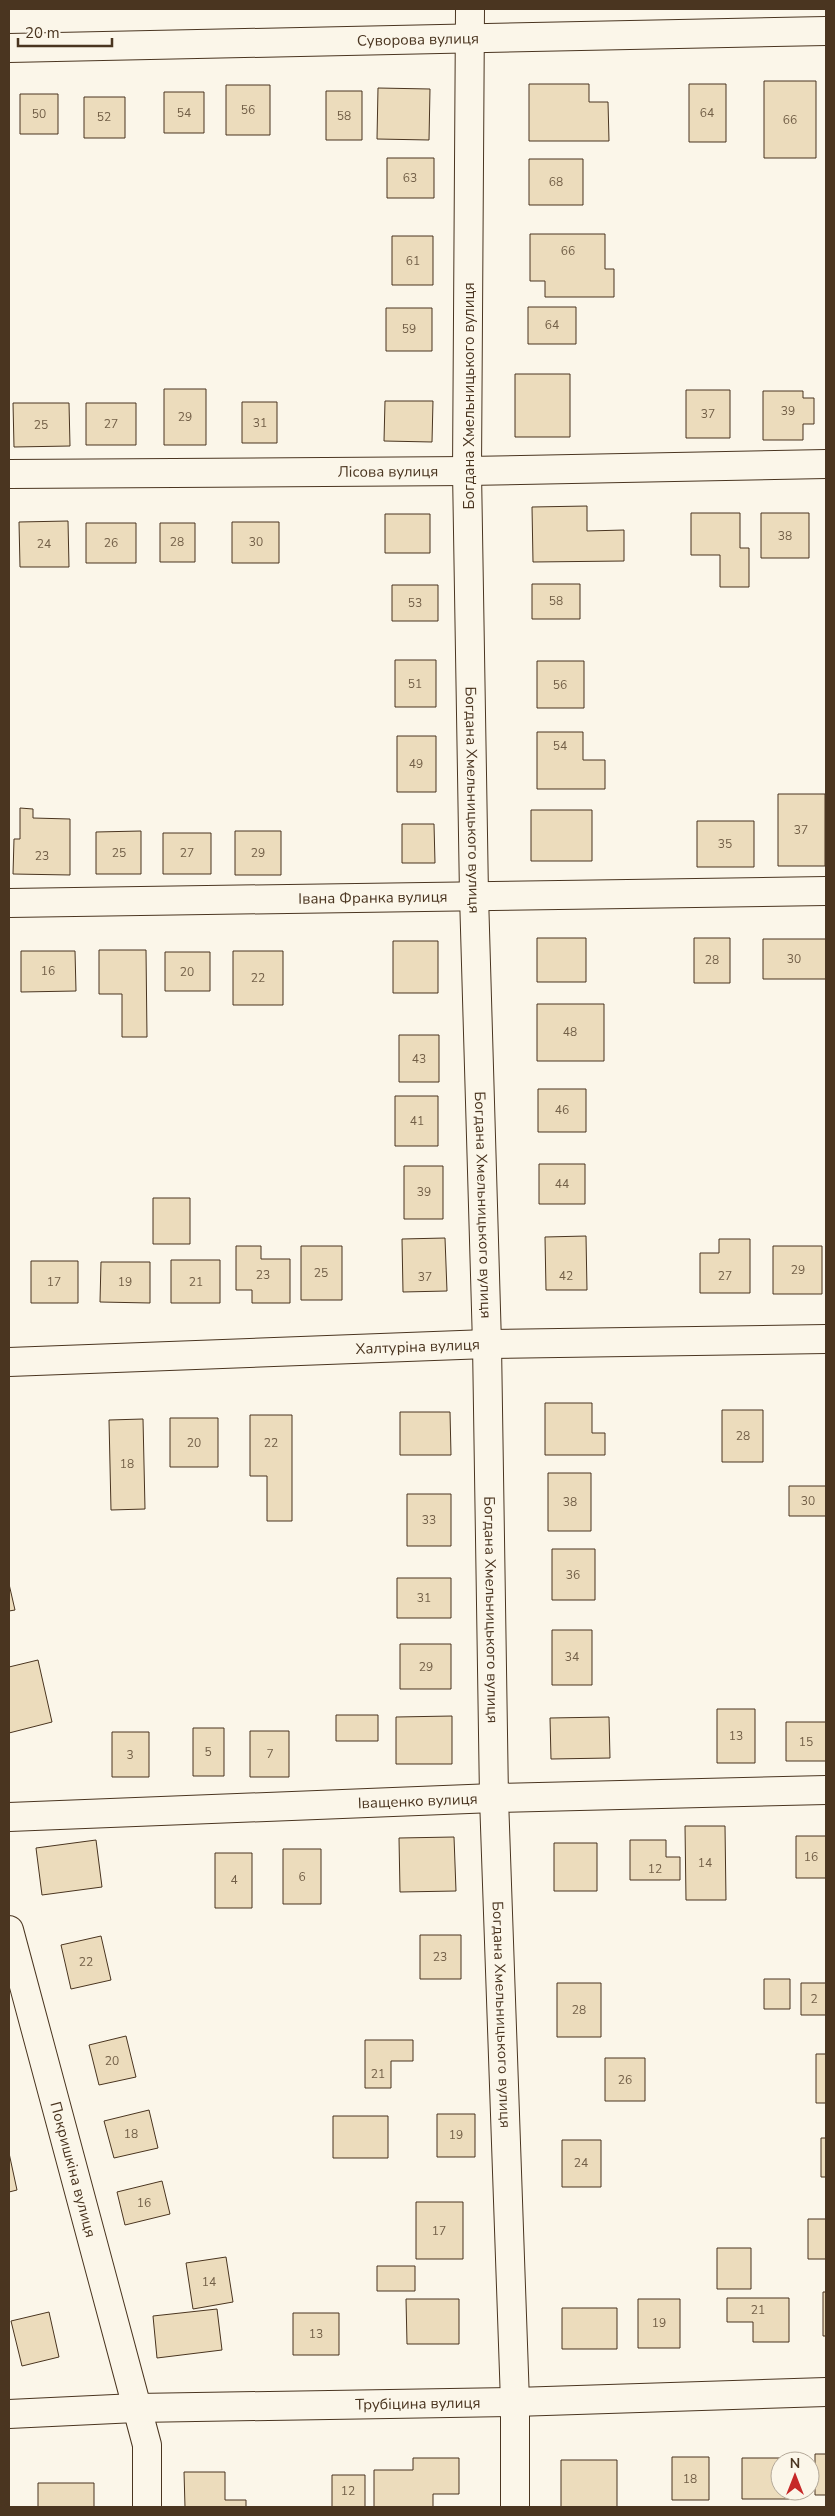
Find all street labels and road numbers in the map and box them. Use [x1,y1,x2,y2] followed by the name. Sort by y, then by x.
[357,28,479,51] street label: Суворова вулиця
[459,283,479,509] street label: Богдана Хмельницького вулиця
[338,461,438,482] street label: Лісова вулиця
[461,686,485,914] street label: Богдана Хмельницького вулиця
[298,887,448,909] street label: Івана Франка вулиця
[470,1091,496,1319] street label: Богдана Хмельницького вулиця
[355,1334,480,1359] street label: Халтуріна вулиця
[479,1496,503,1723] street label: Богдана Хмельницького вулиця
[357,1789,478,1813] street label: Іващенко вулиця
[488,1901,515,2128] street label: Богдана Хмельницького вулиця
[45,2099,101,2240] street label: Покришкіна вулиця
[355,2393,481,2415] street label: Трубіцина вулиця

